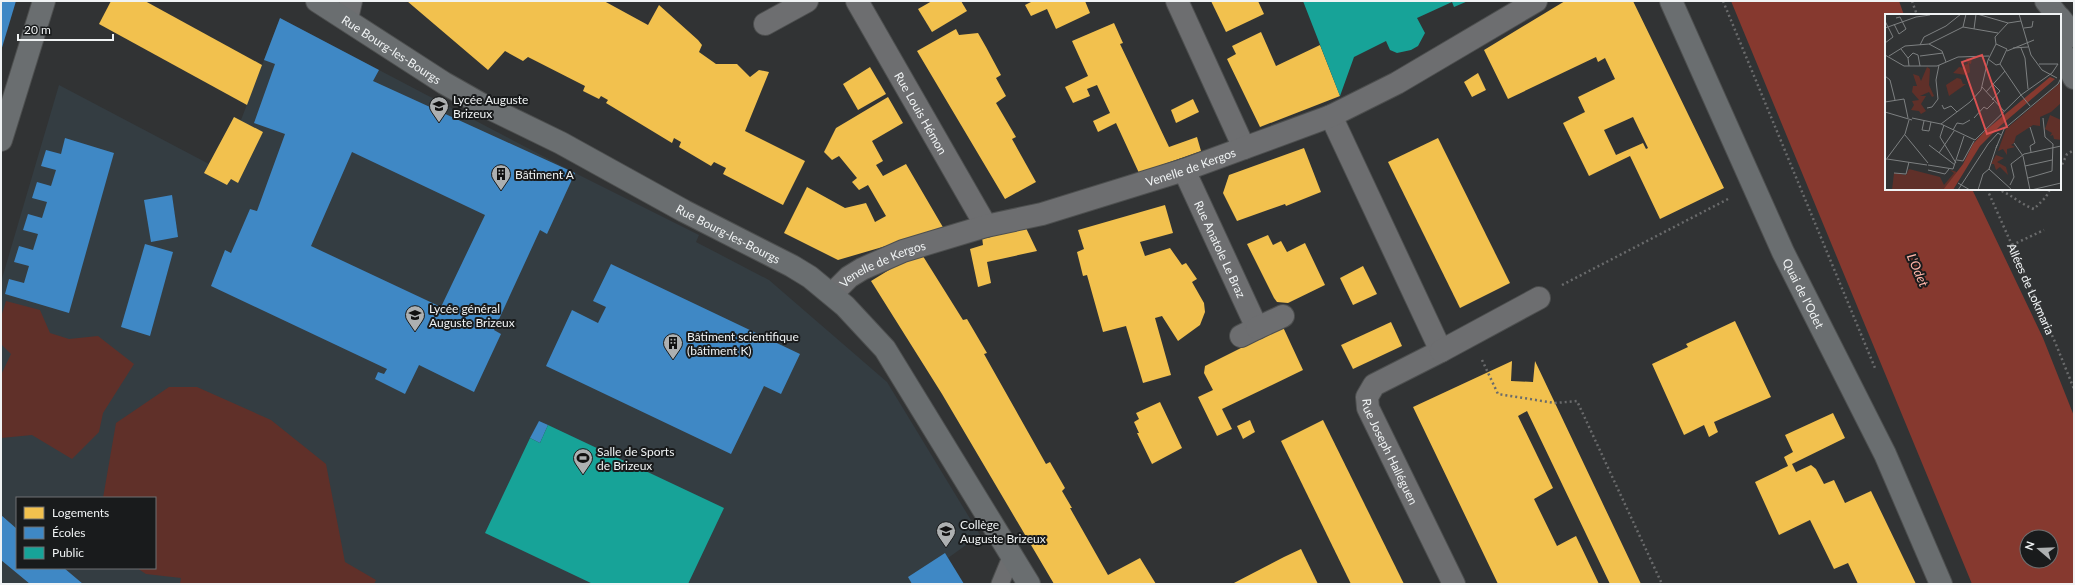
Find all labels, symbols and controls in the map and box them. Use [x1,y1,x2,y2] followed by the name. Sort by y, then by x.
[339,12,444,87] street label: Rue Bourg-les-Bourgs
[1885,14,2061,190] inset map
[18,16,113,42] scale bar
[24,22,51,37] text: 20 m
[892,69,951,157] street label: Rue Louis Hémon
[453,92,528,121] place label: Lycée Auguste Brizeux
[428,95,450,123] school or university icon: Lycée Auguste Brizeux
[1144,144,1238,189] street label: Venelle de Kergos
[490,163,512,191] building icon: Bâtiment A
[515,167,575,182] place label: Bâtiment A
[1192,198,1250,301] street label: Rue Anatole Le Braz
[673,201,783,266] street label: Rue Bourg-les-Bourgs
[836,237,927,290] street label: Venelle de Kergos
[2004,240,2058,337] street label: Allées de Lokmaria
[1904,251,1932,290] water label: L'Odet
[1780,256,1828,331] street label: Quai de l'Odet
[429,301,515,330] place label: Lycée général Auguste Brizeux
[404,304,426,332] school or university icon: Lycée général Auguste Brizeux
[687,329,799,358] place label: Bâtiment scientifique (bâtiment K)
[662,332,684,360] building icon: Bâtiment scientifique (bâtiment K)
[1360,398,1421,507] street label: Rue Joseph Halléguen
[597,444,674,473] place label: Salle de Sports de Brizeux
[572,447,594,475] sports icon: Salle de Sports de Brizeux
[16,497,156,569] legend
[52,505,109,520] text: Logements
[960,517,1046,546] place label: Collège Auguste Brizeux
[935,520,957,548] school or university icon: Collège Auguste Brizeux
[52,525,85,540] text: Écoles
[2019,529,2059,569] north arrow
[2022,539,2037,552] text: N
[52,545,84,560] text: Public

